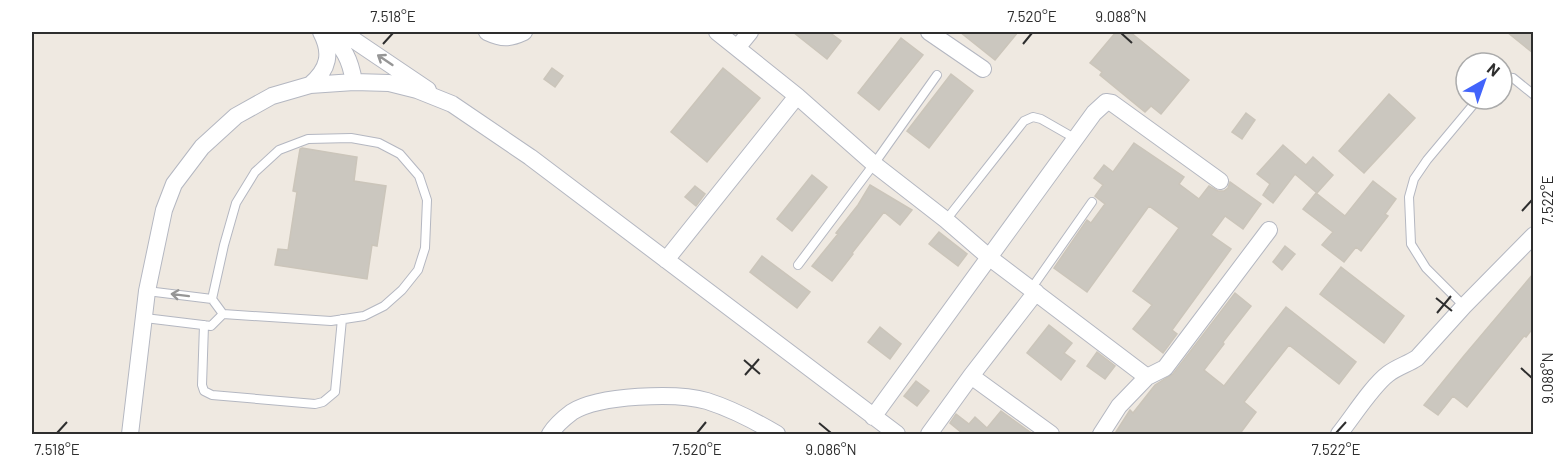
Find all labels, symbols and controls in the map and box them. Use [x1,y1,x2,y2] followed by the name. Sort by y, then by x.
[370,7,416,25] text: 7.518°E
[1007,7,1057,25] text: 7.520°E
[1095,7,1147,25] text: 9.088°N
[1454,51,1514,111] north arrow
[378,54,394,66] one-way arrow
[1484,58,1504,80] text: N
[1538,175,1556,225] text: 7.522°E
[170,290,190,301] one-way arrow
[1538,352,1556,404] text: 9.088°N
[34,440,80,458] text: 7.518°E
[672,440,722,458] text: 7.520°E
[805,440,857,458] text: 9.086°N
[1311,440,1361,458] text: 7.522°E

